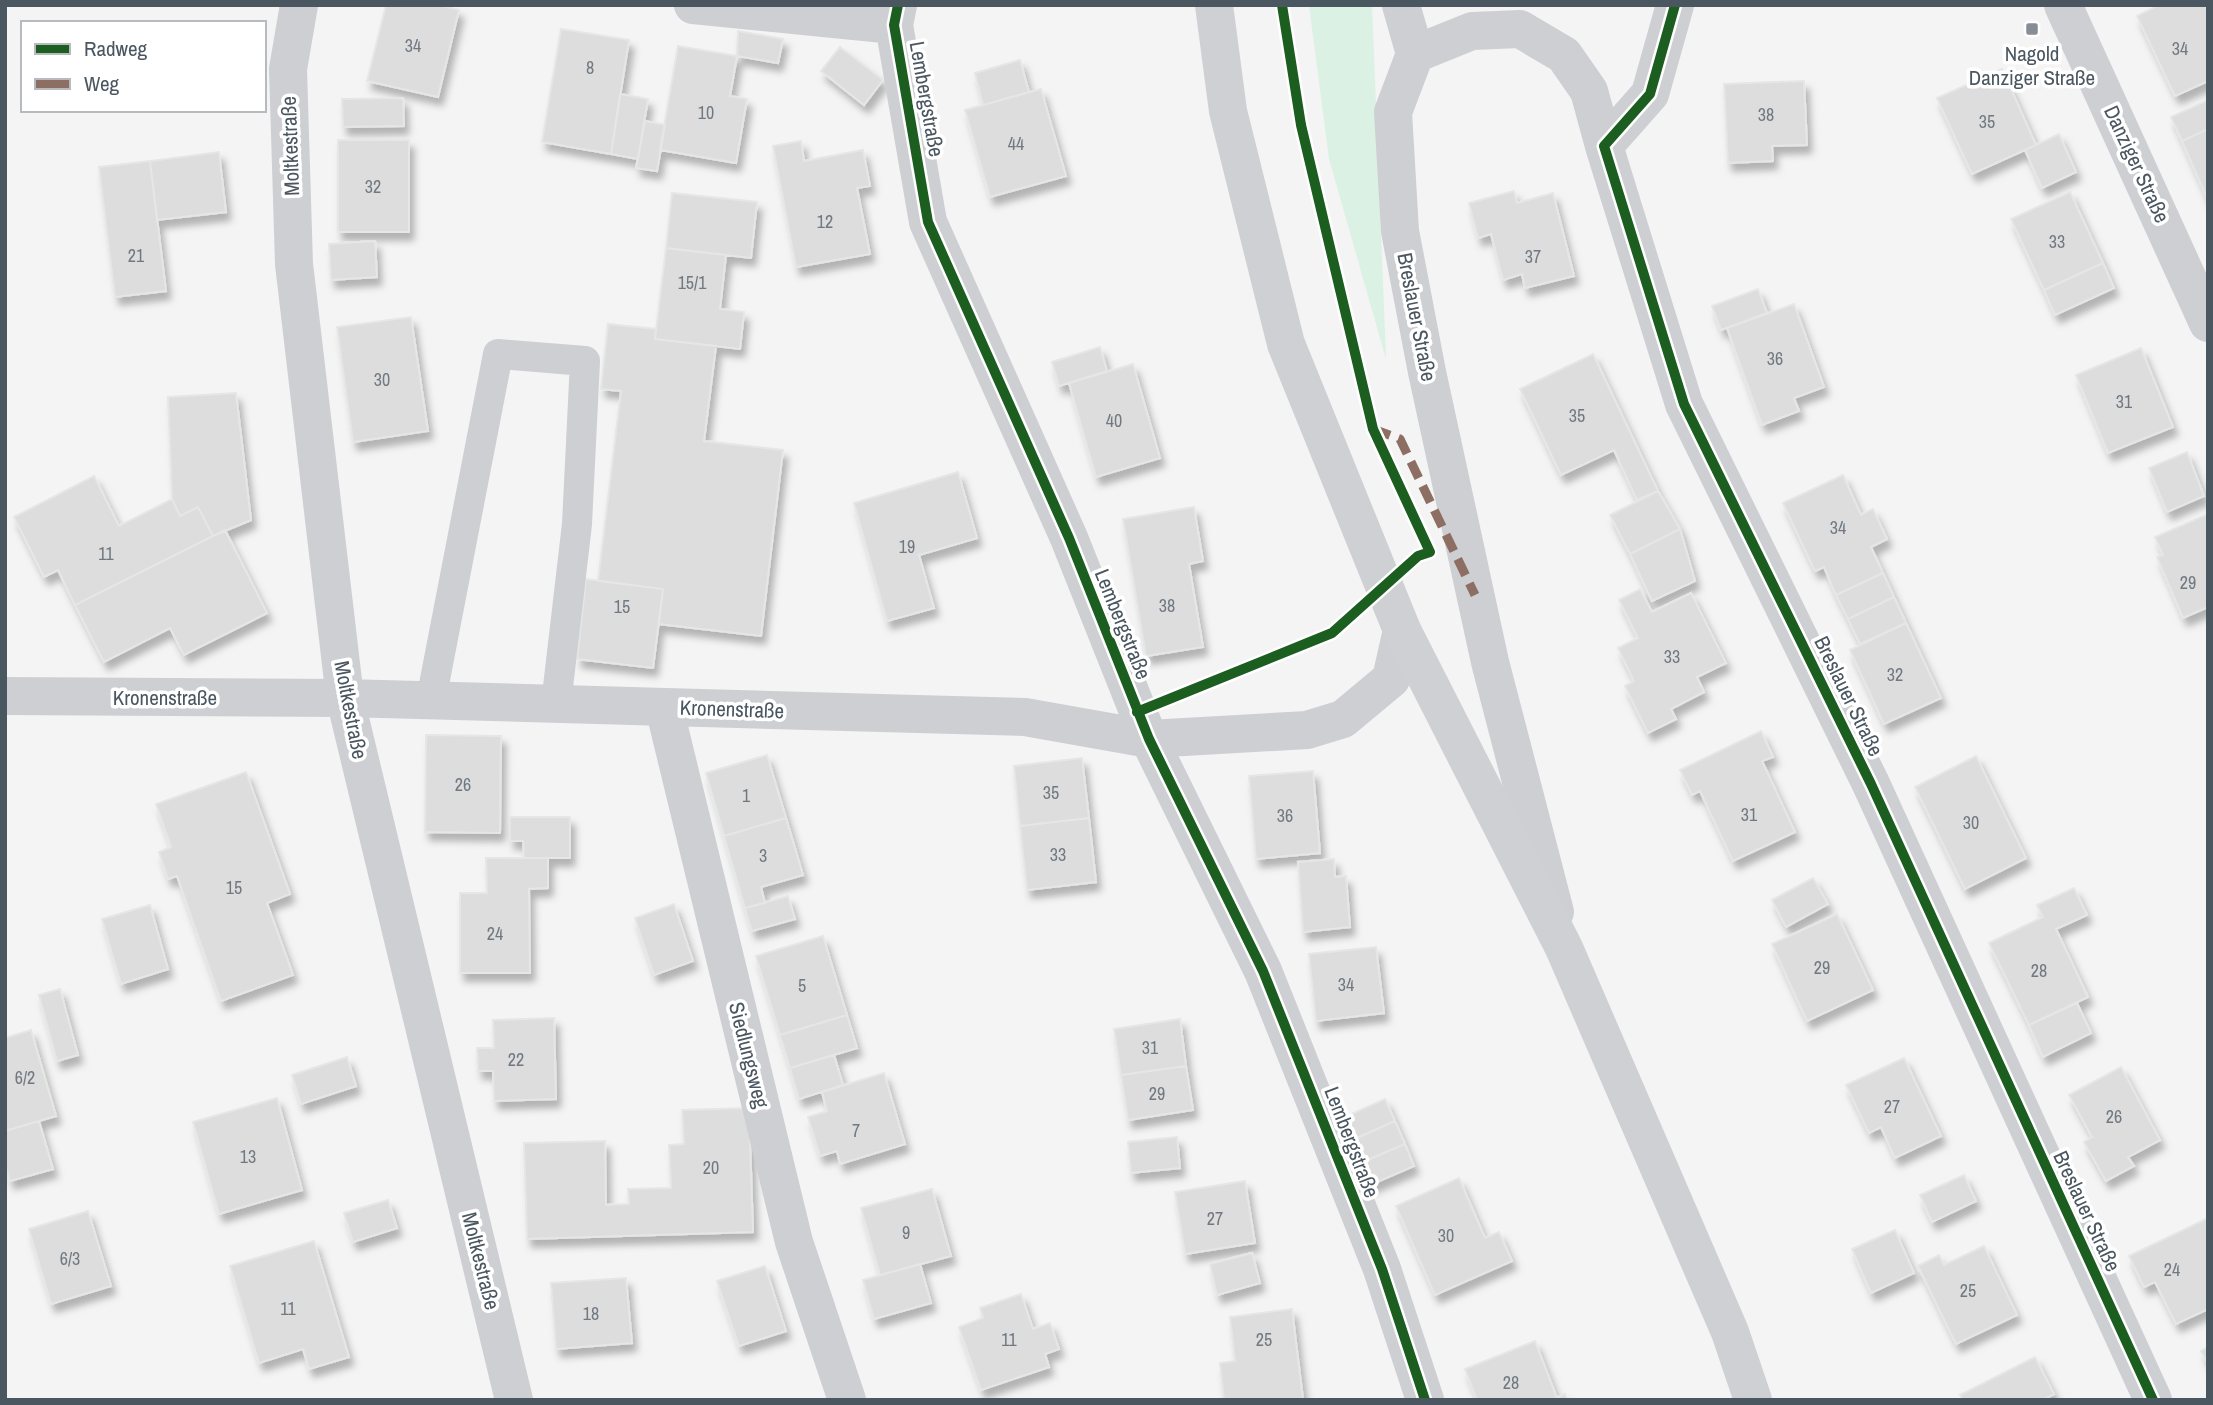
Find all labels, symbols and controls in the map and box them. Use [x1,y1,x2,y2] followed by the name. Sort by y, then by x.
[21,21,266,112] legend
[2024,21,2040,37] marker: Nagold Danziger Straße
[405,33,421,58] house number: 34
[84,34,148,63] text: Radweg
[2172,36,2188,61] house number: 34
[903,39,951,159] street label: Lembergstraße
[1969,39,2095,92] place label: Nagold Danziger Straße
[586,55,594,80] house number: 8
[84,69,120,98] text: Weg
[274,96,306,196] street label: Moltkestraße
[698,100,714,125] house number: 10
[2097,101,2177,227] street label: Danziger Straße
[1758,102,1774,127] house number: 38
[1979,109,1995,134] house number: 35
[1008,131,1024,156] house number: 44
[365,174,381,199] house number: 32
[817,209,833,234] house number: 12
[2049,229,2065,254] house number: 33
[128,243,145,268] house number: 21
[1525,244,1541,269] house number: 37
[1390,250,1444,384] street label: Breslauer Straße
[678,270,707,295] house number: 15/1
[1767,346,1783,371] house number: 36
[374,367,390,392] house number: 30
[2116,389,2133,414] house number: 31
[1569,403,1585,428] house number: 35
[1106,408,1122,433] house number: 40
[1830,515,1846,540] house number: 34
[899,534,915,559] house number: 19
[98,541,114,566] house number: 11
[1088,564,1158,684] street label: Lembergstraße
[2180,570,2196,595] house number: 29
[1159,593,1175,618] house number: 38
[614,594,630,619] house number: 15
[1807,631,1891,761] street label: Breslauer Straße
[1664,644,1680,669] house number: 33
[327,658,375,762] street label: Moltkestraße
[1887,662,1903,687] house number: 32
[113,683,217,712] street label: Kronenstraße
[679,693,785,725] street label: Kronenstraße
[455,772,471,797] house number: 26
[1043,780,1059,805] house number: 35
[742,783,751,808] house number: 1
[1741,802,1758,827] house number: 31
[1277,803,1293,828] house number: 36
[1963,810,1979,835] house number: 30
[1050,842,1066,867] house number: 33
[759,843,767,868] house number: 3
[226,875,242,900] house number: 15
[487,921,503,946] house number: 24
[1814,955,1830,980] house number: 29
[2031,958,2047,983] house number: 28
[1338,972,1354,997] house number: 34
[798,973,806,998] house number: 5
[722,999,776,1111] street label: Siedlungsweg
[1142,1035,1159,1060] house number: 31
[508,1047,524,1072] house number: 22
[15,1065,35,1090] house number: 6/2
[1149,1081,1165,1106] house number: 29
[1318,1082,1386,1202] street label: Lembergstraße
[1884,1094,1900,1119] house number: 27
[2106,1104,2122,1129] house number: 26
[852,1118,860,1143] house number: 7
[240,1144,256,1169] house number: 13
[2046,1146,2128,1276] street label: Breslauer Straße
[703,1155,719,1180] house number: 20
[1207,1206,1223,1231] house number: 27
[455,1209,507,1313] street label: Moltkestraße
[902,1220,910,1245] house number: 9
[1438,1223,1454,1248] house number: 30
[60,1246,80,1271] house number: 6/3
[2164,1257,2180,1282] house number: 24
[1960,1278,1976,1303] house number: 25
[280,1296,296,1321] house number: 11
[583,1301,599,1326] house number: 18
[1001,1327,1017,1352] house number: 11
[1256,1327,1272,1352] house number: 25
[1503,1370,1519,1395] house number: 28

